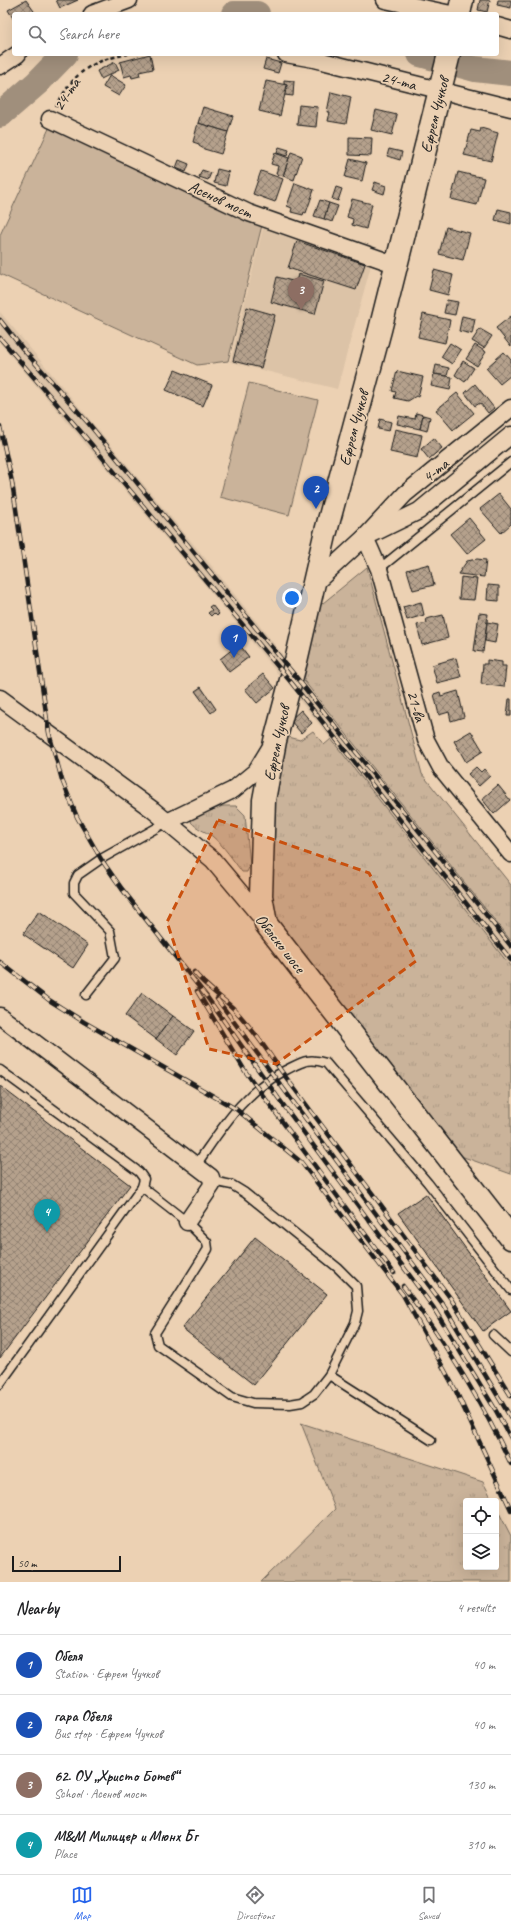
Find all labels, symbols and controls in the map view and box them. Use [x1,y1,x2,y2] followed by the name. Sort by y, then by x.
[12,12,499,56] search box
[26,23,48,45] icon: search
[58,25,119,44] text: Search here
[379,67,419,95] street label: 24-та
[416,73,455,155] street label: Ефрем Чучков
[49,74,86,115] street label: 24-та
[185,176,257,224] street label: Асенов мост
[288,277,314,310] pin: 3
[334,386,374,468] street label: Ефрем Чучков
[418,454,454,487] street label: 4-та
[303,476,329,509] pin: 2
[282,588,302,608] your location
[221,625,247,658] pin: 1
[402,688,430,725] street label: 21-ва
[259,701,295,783] street label: Ефрем Чучков
[251,910,311,979] street label: Обелско шосе
[34,1199,60,1232] pin: 4
[463,1498,499,1570] map controls
[463,1498,499,1534] button: locate
[463,1534,499,1570] button: layers
[12,1554,121,1573] scale bar
[18,1556,37,1570] text: 50 m
[16,1598,59,1619] text: Nearby
[457,1600,495,1616] text: 4 results
[54,1647,82,1666] text: Обеля
[26,1657,32,1673] text: 1
[473,1657,495,1673] text: 40 m
[54,1666,159,1682] text: Station · Ефрем Чучков
[54,1707,112,1726] text: гара Обеля
[26,1717,32,1733] text: 2
[473,1717,495,1733] text: 40 m
[54,1726,162,1742] text: Bus stop · Ефрем Чучков
[54,1767,178,1786] text: 62. ОУ „Христо Ботев“
[26,1777,32,1793] text: 3
[467,1777,495,1793] text: 130 m
[54,1786,146,1802] text: School · Асенов мост
[54,1827,198,1846] text: М&M Mилицер и Мюнх Бг
[26,1837,32,1853] text: 4
[467,1837,495,1853] text: 310 m
[54,1846,77,1862] text: Place
[71,1884,93,1922] tab: Map
[236,1884,275,1922] tab: Directions
[418,1884,440,1922] tab: Saved

